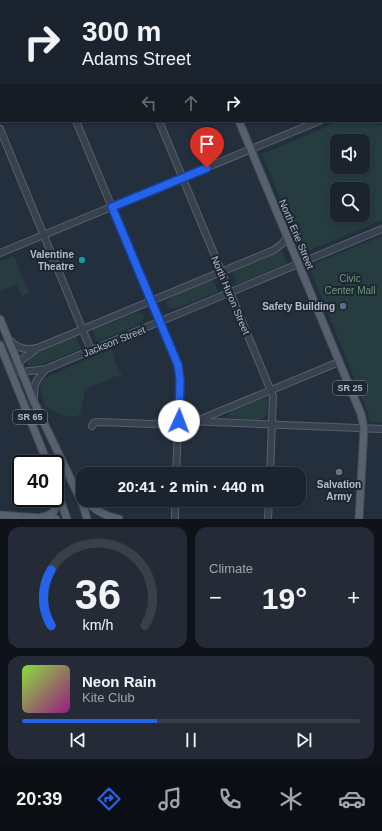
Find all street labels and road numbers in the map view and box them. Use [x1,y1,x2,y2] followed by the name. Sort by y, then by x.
[277,198,316,271] street label: North Erie Street
[209,254,252,336] street label: North Huron Street
[81,324,147,359] street label: Jackson Street
[333,381,367,395] road number: SR 25
[13,410,47,424] road number: SR 65

